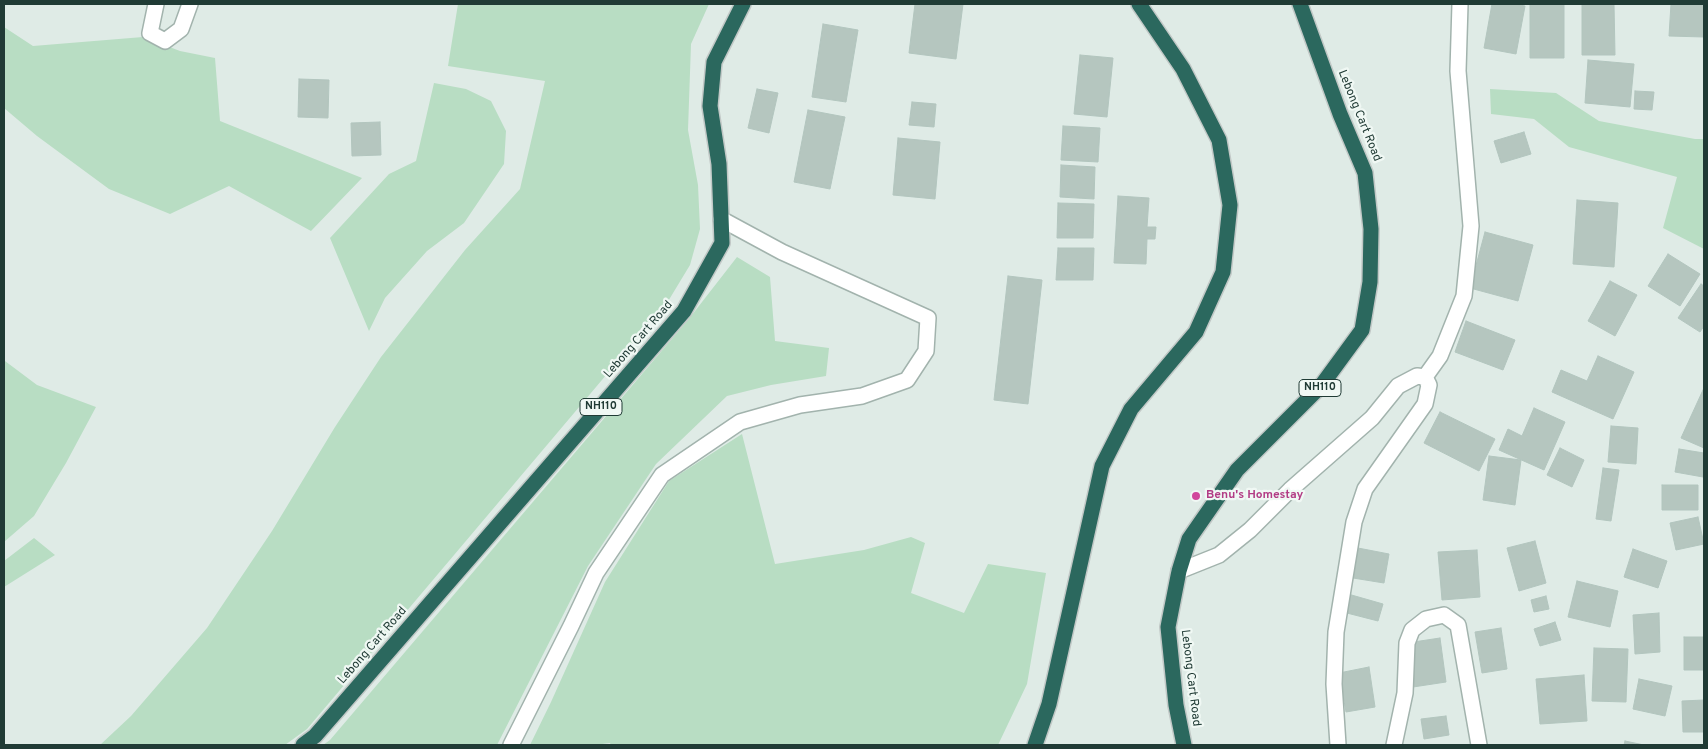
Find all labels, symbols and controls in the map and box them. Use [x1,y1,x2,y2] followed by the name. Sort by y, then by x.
[1334,68,1384,164] street label: Lebong Cart Road
[602,298,676,382] street label: Lebong Cart Road
[1299,379,1341,396] road number: NH110
[580,398,622,416] road number: NH110
[1206,489,1303,503] place label: Benu's Homestay
[1190,490,1202,502] marker: Benu's Homestay
[336,604,410,688] street label: Lebong Cart Road
[1177,629,1203,727] street label: Lebong Cart Road

